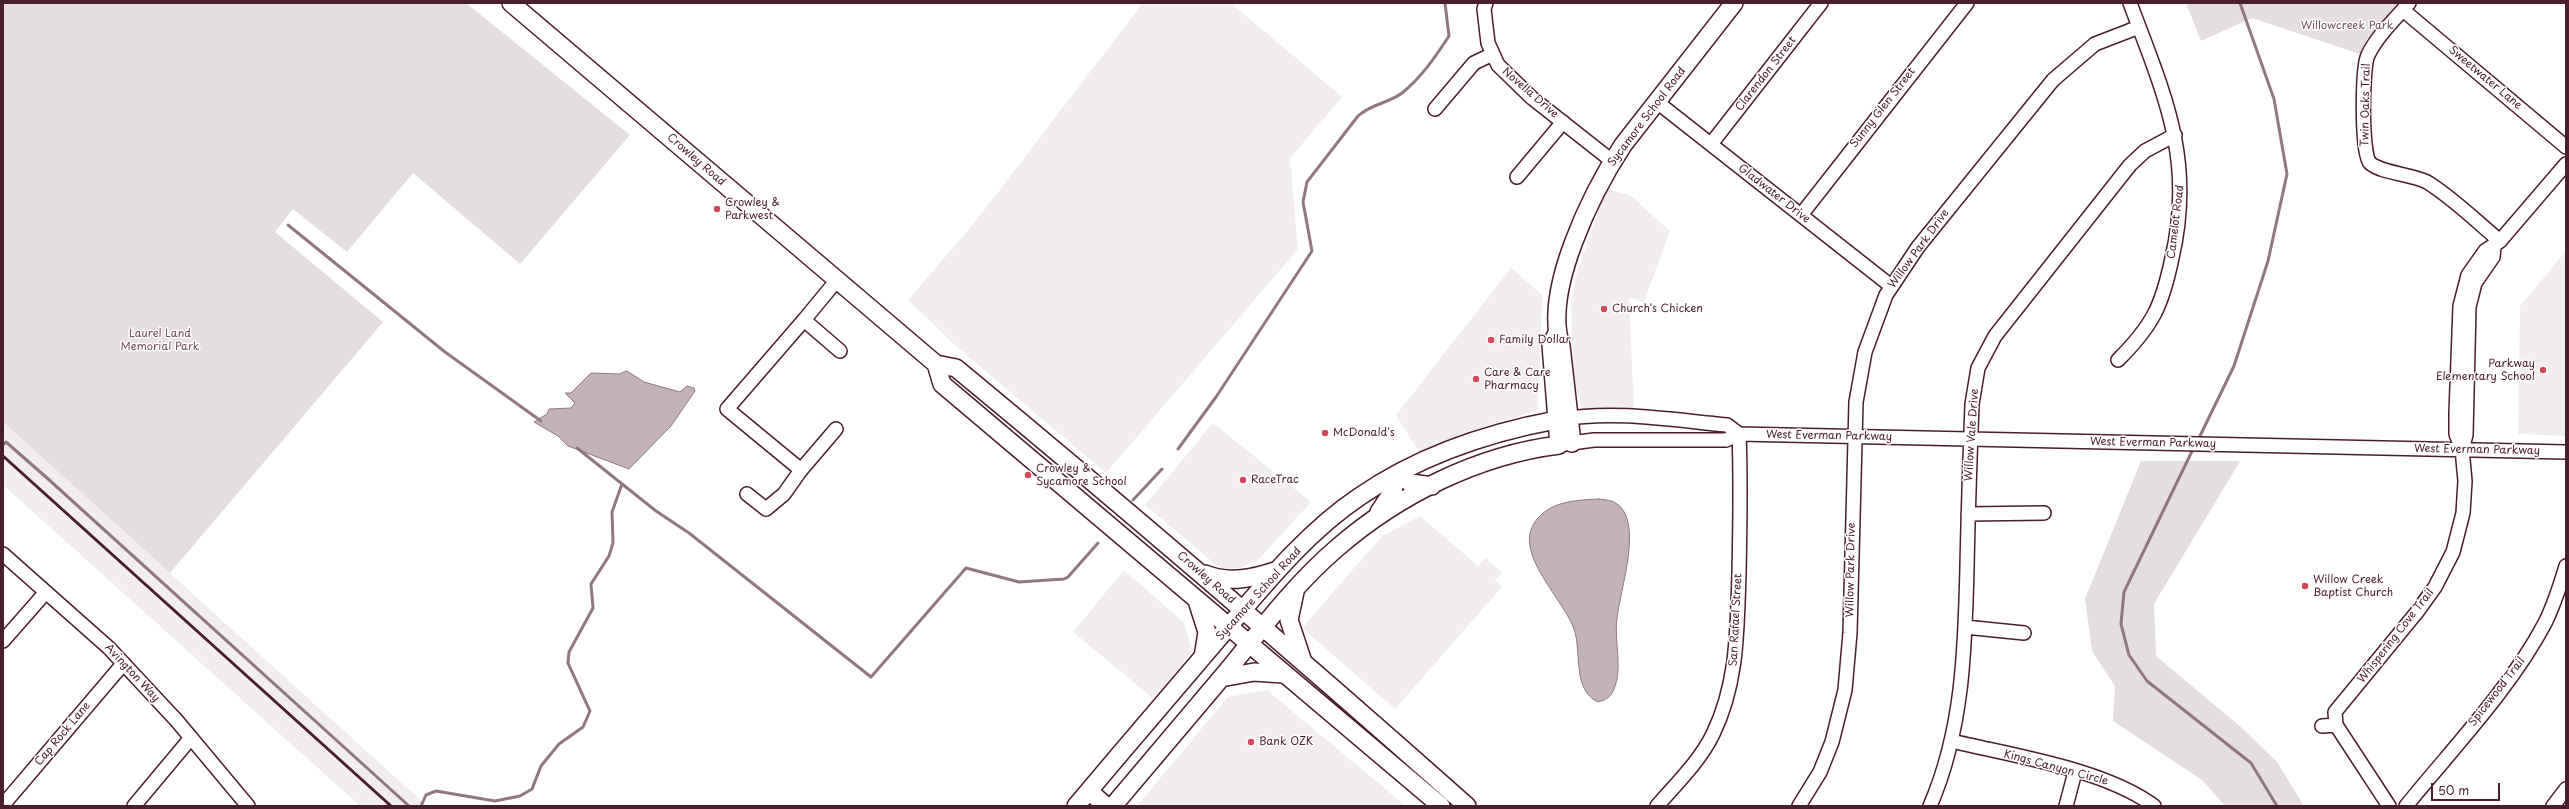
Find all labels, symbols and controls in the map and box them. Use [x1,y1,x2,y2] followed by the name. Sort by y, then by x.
[2301,19,2393,33] park label: Willowcreek Park
[1733,34,1799,114] street label: Clarendon Street
[2446,43,2524,113] street label: Sweetwater Lane
[2359,63,2373,147] street label: Twin Oaks Trail
[1499,65,1561,121] street label: Novella Drive
[1605,65,1689,169] street label: Sycamore School Road
[1848,65,1918,151] street label: Sunny Glen Street
[664,131,728,189] street label: Crowley Road
[1735,162,1813,226] street label: Gladwater Drive
[2165,184,2187,260] street label: Camelot Road
[725,196,780,222] place label: Crowley & Parkwest
[712,204,722,214] marker: Crowley & Parkwest
[1886,207,1952,291] street label: Willow Park Drive
[1612,302,1703,316] place label: Church's Chicken
[1599,304,1609,314] marker: Church's Chicken
[120,327,200,353] park label: Laurel Land Memorial Park
[1499,333,1571,347] place label: Family Dollar
[1486,335,1496,345] marker: Family Dollar
[2436,357,2535,383] place label: Parkway Elementary School
[2538,365,2548,375] marker: Parkway Elementary School
[1484,366,1550,392] place label: Care & Care Pharmacy
[1471,374,1481,384] marker: Care & Care Pharmacy
[1962,388,1982,482] street label: Willow Vale Drive
[1333,426,1395,440] place label: McDonald's
[1320,428,1330,438] marker: McDonald's
[1766,428,1892,444] street label: West Everman Parkway
[2090,435,2216,451] street label: West Everman Parkway
[2414,442,2540,458] street label: West Everman Parkway
[1036,462,1127,488] place label: Crowley & Sycamore School
[1023,470,1033,480] marker: Crowley & Sycamore School
[1251,473,1299,487] place label: RaceTrac
[1238,475,1248,485] marker: RaceTrac
[1844,523,1858,617] street label: Willow Park Drive
[1214,545,1304,643] street label: Sycamore School Road
[1174,549,1238,607] street label: Crowley Road
[1727,573,1745,667] street label: San Rafael Street
[2313,573,2393,599] place label: Willow Creek Baptist Church
[2300,581,2310,591] marker: Willow Creek Baptist Church
[2355,586,2437,686] street label: Whispering Cove Trail
[102,641,162,705] street label: Avington Way
[2466,655,2528,729] street label: Spicewood Trail
[32,699,94,769] street label: Cap Rock Lane
[1259,735,1313,749] place label: Bank OZK
[1246,737,1256,747] marker: Bank OZK
[2002,748,2110,788] street label: Kings Canyon Circle
[2433,775,2502,801] scale bar
[2438,781,2469,799] text: 50 m

